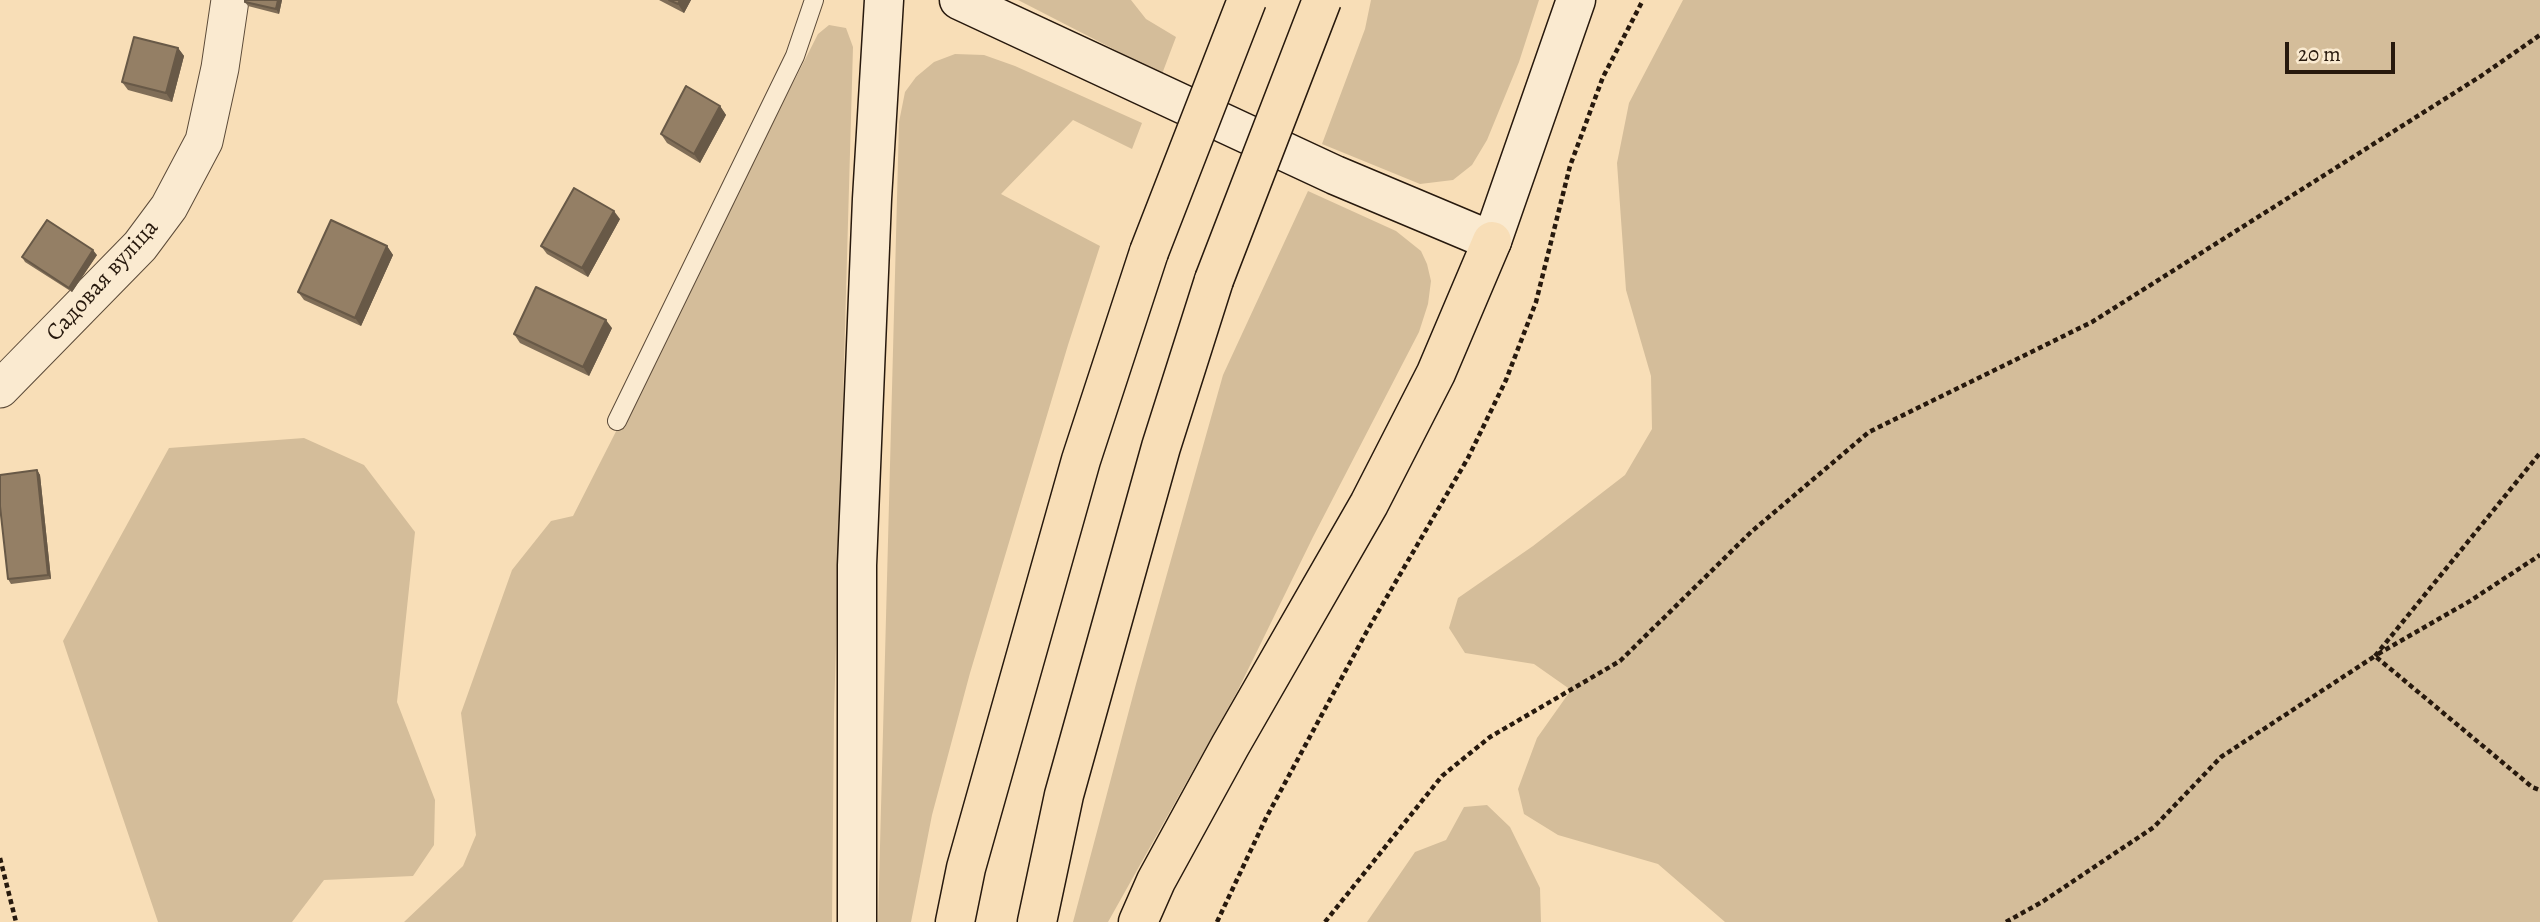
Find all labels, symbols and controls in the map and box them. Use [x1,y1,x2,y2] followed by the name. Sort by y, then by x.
[2288,28,2398,72] scale bar
[2298,40,2341,68] text: 20 m
[41,214,165,348] street label: Садовая вуліца

